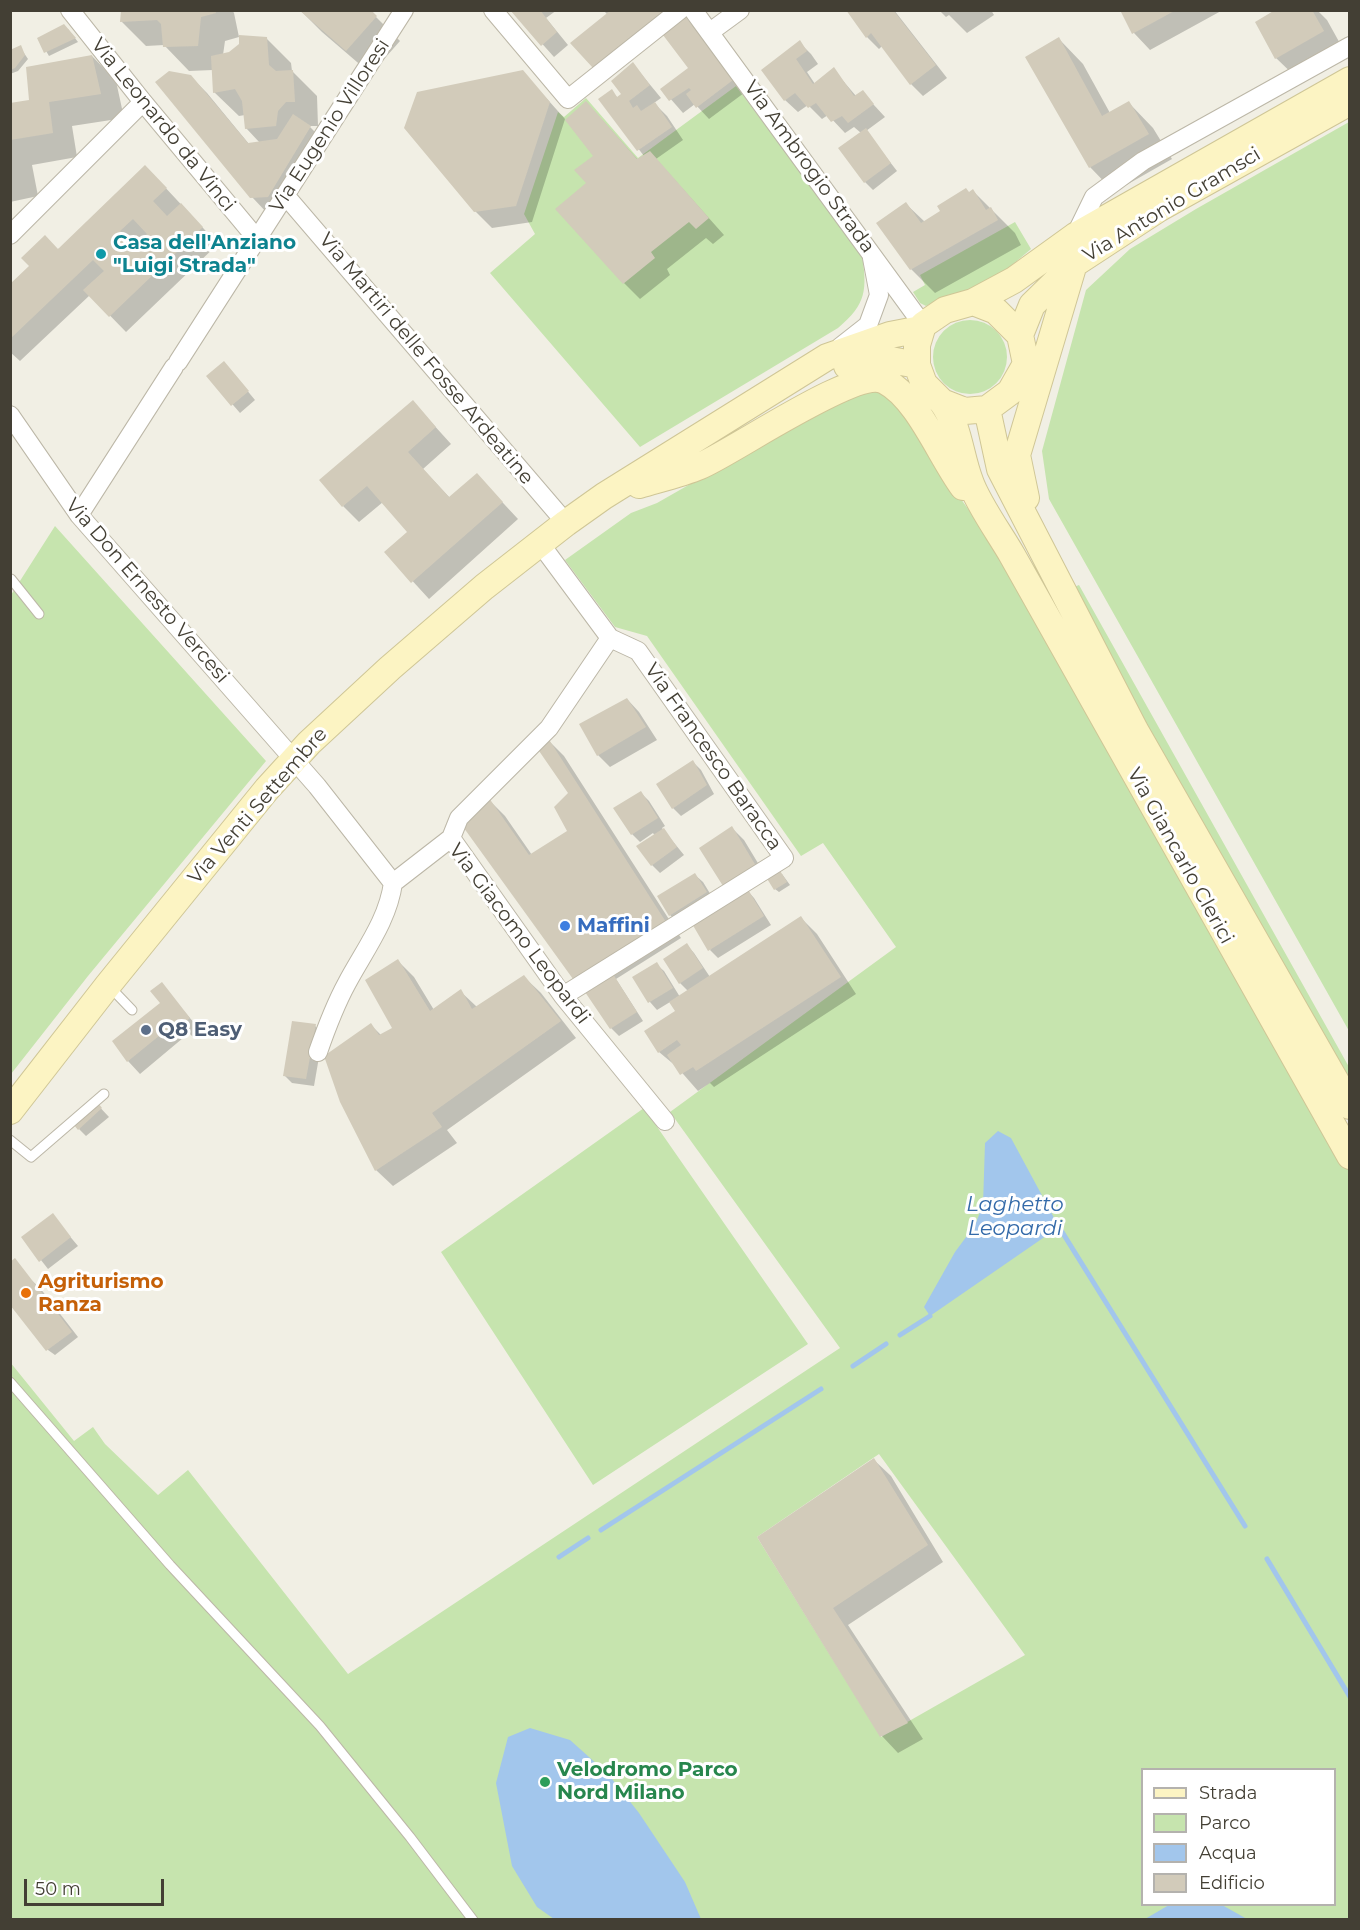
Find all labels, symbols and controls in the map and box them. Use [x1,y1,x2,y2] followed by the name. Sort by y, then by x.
[86,33,240,217] street label: Via Leonardo da Vinci
[265,35,395,217] street label: Via Eugenio Villoresi
[738,76,880,258] street label: Via Ambrogio Strada
[1079,142,1265,268] street label: Via Antonio Gramsci
[314,228,538,490] street label: Via Martiri delle Fosse Ardeatine
[113,231,296,278] place label: Casa dell'Anziano "Luigi Strada"
[94,247,108,261] marker: Casa dell'Anziano "Luigi Strada"
[60,494,234,688] street label: Via Don Ernesto Vercesi
[639,659,787,855] street label: Via Francesco Baracca
[183,723,333,889] street label: Via Venti Settembre
[1122,764,1238,948] street label: Via Giancarlo Clerici
[443,839,595,1029] street label: Via Giacomo Leopardi
[577,914,650,938] place label: Maffini
[558,919,572,933] marker: Maffini
[158,1018,242,1042] place label: Q8 Easy
[139,1023,153,1037] marker: Q8 Easy
[966,1192,1064,1242] water label: Laghetto Leopardi
[38,1270,164,1317] place label: Agriturismo Ranza
[19,1286,33,1300] marker: Agriturismo Ranza
[557,1758,738,1805] place label: Velodromo Parco Nord Milano
[1141,1768,1336,1906] legend
[538,1775,552,1789] marker: Velodromo Parco Nord Milano
[1199,1782,1257,1804] text: Strada
[1199,1812,1251,1834] text: Parco
[1199,1842,1257,1864] text: Acqua
[27,1867,166,1905] scale bar
[1199,1872,1265,1894] text: Edificio
[35,1878,81,1900] text: 50 m

